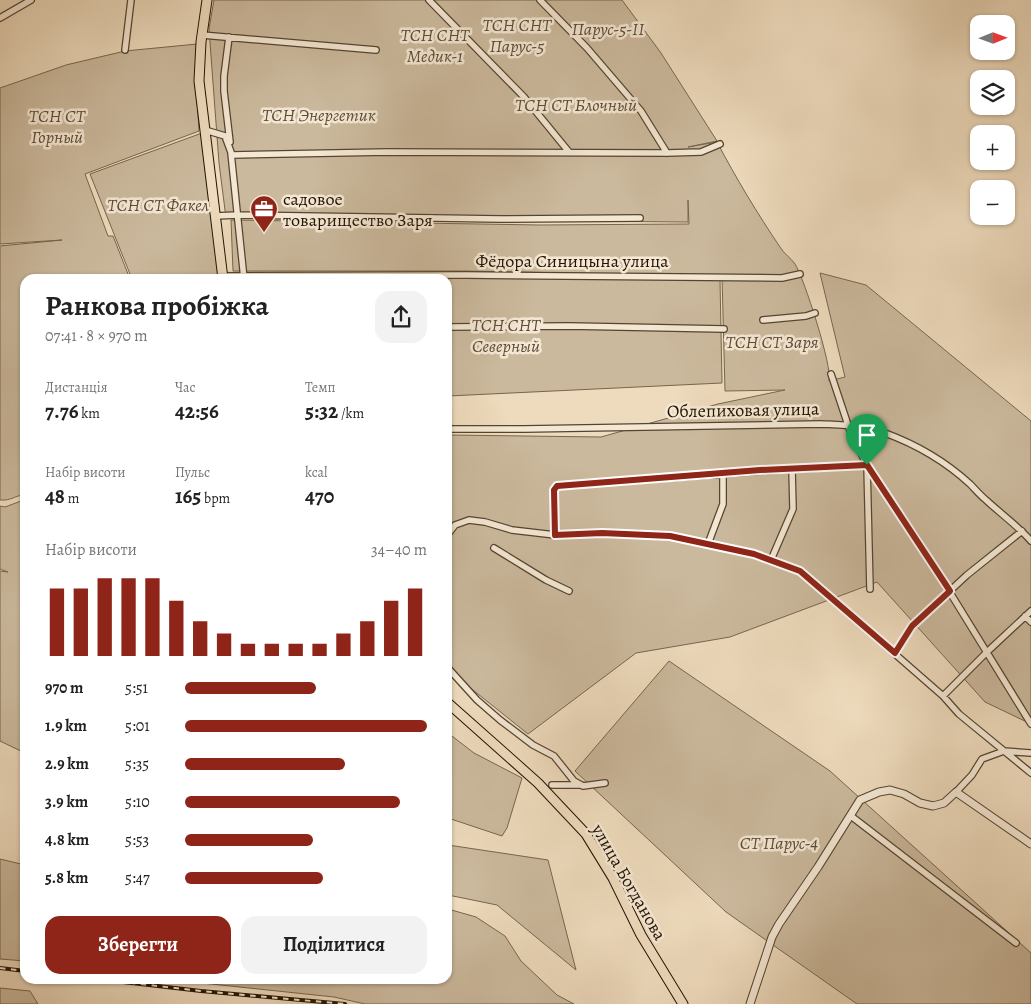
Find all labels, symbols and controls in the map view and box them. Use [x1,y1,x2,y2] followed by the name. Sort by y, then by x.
[483,13,552,58] park label: ТСН СНТ Парус-5
[970,15,1015,60] north arrow
[970,15,1015,225] map controls
[572,17,645,41] park label: Парус-5-II
[401,23,470,68] park label: ТСН СНТ Медик-1
[970,70,1015,115] button: layers
[515,93,637,117] park label: ТСН СТ Блочный
[262,103,376,127] park label: ТСН Энергетик
[29,104,86,149] park label: ТСН СТ Горный
[970,125,1015,170] button: +
[970,180,1015,225] button: −
[283,187,433,232] place label: садовое товарищество Заря
[107,193,209,217] park label: ТСН СТ Факел
[249,194,279,233] office icon: садовое товарищество Заря
[476,249,669,273] street label: Фёдора Синицына улица
[45,287,269,325] text: Ранкова пробіжка
[375,291,427,343] button: share
[472,313,541,358] park label: ТСН СНТ Северный
[45,325,147,347] text: 07:41 · 8 × 970 m
[725,330,819,354] park label: ТСН СТ Заря
[45,378,108,397] text: Дистанція
[175,378,196,397] text: Час
[305,378,336,397] text: Темп
[45,397,79,425] text: 7.76
[175,397,219,425] text: 42:56
[305,397,338,425] text: 5:32
[667,397,820,423] street label: Облепиховая улица
[79,404,100,423] text: km
[338,404,364,423] text: /km
[846,414,888,465] pin
[853,421,881,449] icon: arrive
[45,463,125,482] text: Набір висоти
[175,463,210,482] text: Пульс
[305,463,327,482] text: kcal
[45,482,65,510] text: 48
[175,482,201,510] text: 165
[305,482,334,510] text: 470
[65,489,79,508] text: m
[201,489,230,508] text: bpm
[45,539,137,561] text: Набір висоти
[371,539,427,561] text: 34–40 m
[45,677,83,699] text: 970 m
[125,677,148,699] text: 5:51
[45,715,87,737] text: 1.9 km
[125,715,150,737] text: 5:01
[45,753,89,775] text: 2.9 km
[125,753,149,775] text: 5:35
[45,791,88,813] text: 3.9 km
[125,791,150,813] text: 5:10
[585,819,672,945] street label: улица Богданова
[45,829,89,851] text: 4.8 km
[125,829,149,851] text: 5:53
[740,831,818,855] park label: СТ Парус-4
[45,867,88,889] text: 5.8 km
[125,867,150,889] text: 5:47
[45,916,231,974] button: Зберегти
[241,916,427,974] button: Поділитися

